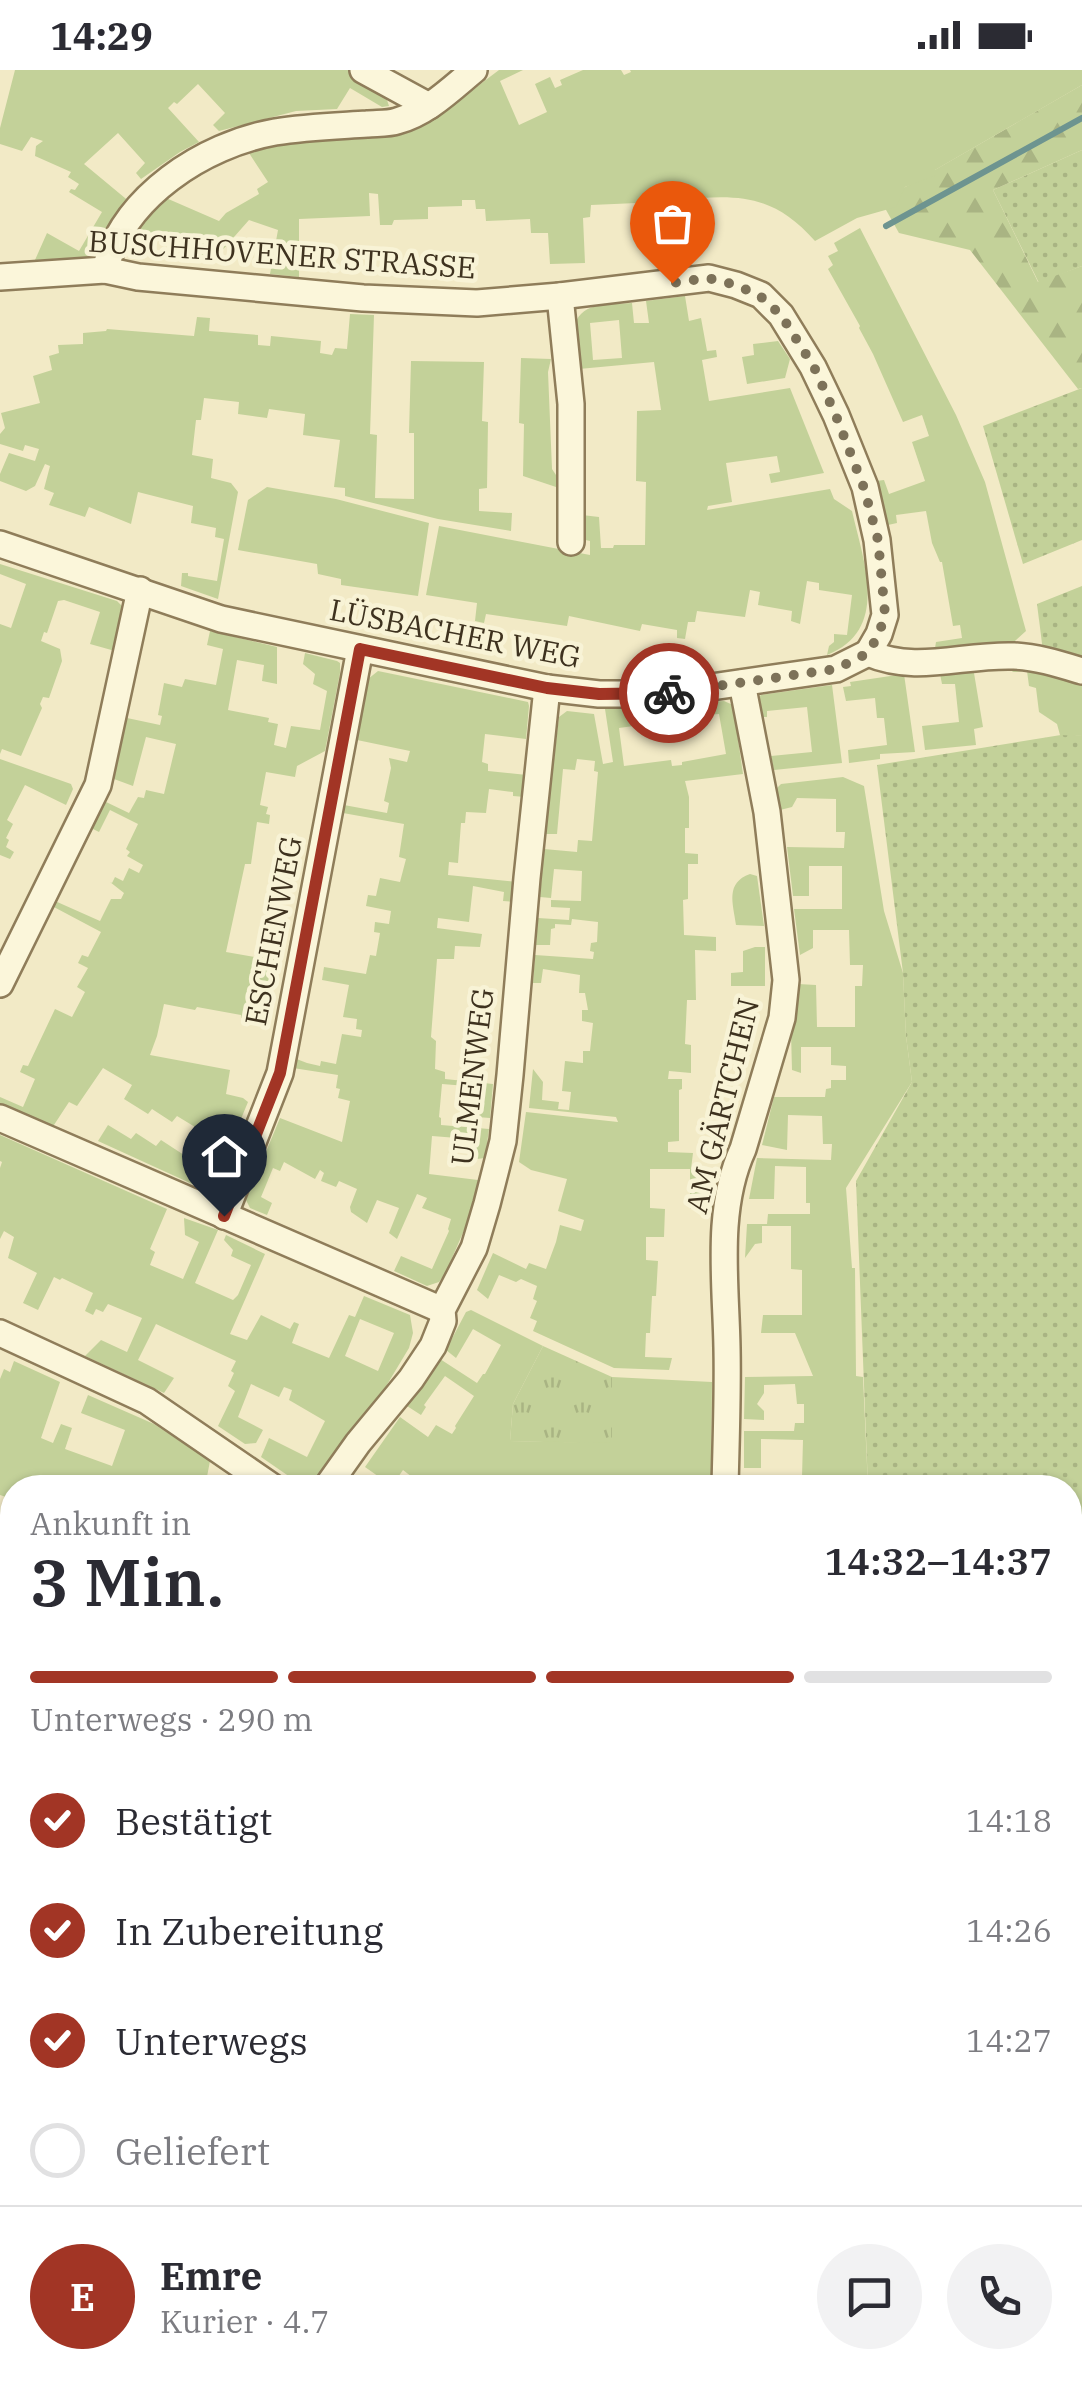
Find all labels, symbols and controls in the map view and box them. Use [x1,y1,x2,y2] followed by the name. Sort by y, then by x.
[50,11,153,60] text: 14:29
[630,181,715,284] pin
[645,196,700,251] icon: bag
[87,221,477,287] street label: BUSCHHOVENER STRASSE
[326,589,584,676] street label: LÜSBACHER WEG
[619,643,719,743] courier
[642,666,697,721] icon: bike
[235,833,310,1029] street label: ESCHENWEG
[441,986,502,1168] street label: ULMENWEG
[676,994,767,1217] street label: AM GÄRTCHEN
[182,1114,267,1217] pin
[197,1129,252,1184] icon: home
[30,1502,191,1544] text: Ankunft in
[825,1536,1052,1585] text: 14:32–14:37
[30,1539,224,1624] text: 3 Min.
[30,1698,313,1740] text: Unterwegs · 290 m
[30,1793,85,1848] icon: check
[115,1796,272,1845] text: Bestätigt
[966,1799,1052,1841] text: 14:18
[30,1903,85,1958] icon: check
[115,1906,383,1955] text: In Zubereitung
[966,1909,1052,1951] text: 14:26
[30,2013,85,2068] icon: check
[115,2016,308,2065] text: Unterwegs
[966,2019,1052,2061] text: 14:27
[115,2126,270,2175] text: Geliefert
[817,2244,922,2349] button: chat
[947,2244,1052,2349] button: phone
[160,2251,262,2300] text: Emre
[70,2272,95,2321] text: E
[160,2300,329,2342] text: Kurier · 4.7

